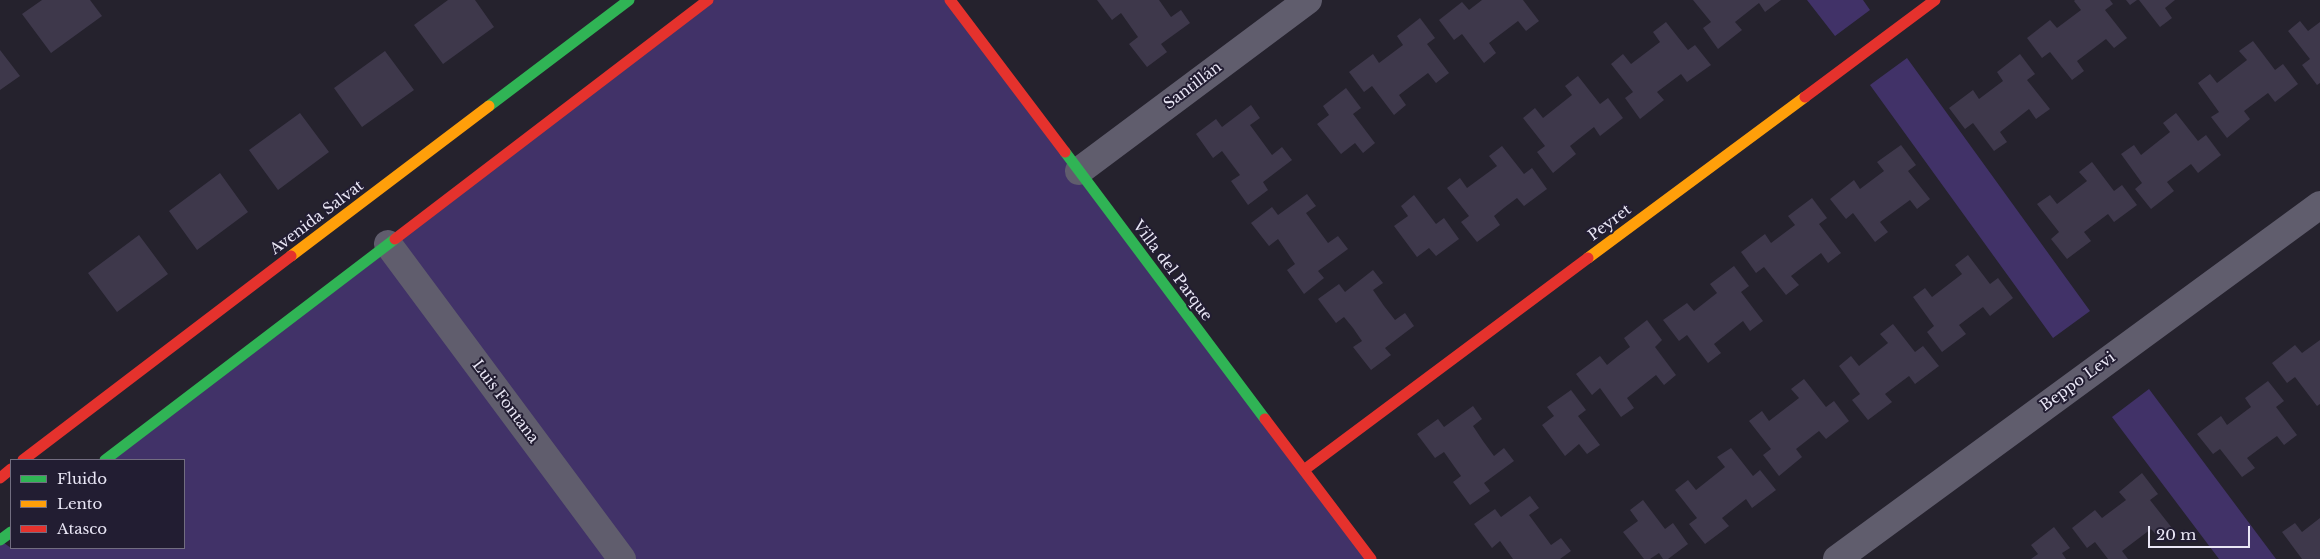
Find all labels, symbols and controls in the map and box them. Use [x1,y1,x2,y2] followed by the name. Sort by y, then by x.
[1161,59,1225,113] street label: Santillán
[267,177,367,259] street label: Avenida Salvat
[1585,201,1635,245] street label: Peyret
[1128,217,1216,325] street label: Villa del Parque
[2037,349,2119,415] street label: Beppo Levi
[468,357,542,447] street label: Luis Fontana
[10,459,185,549] legend
[57,469,107,488] text: Fluido
[57,494,102,513] text: Lento
[2150,516,2252,548] scale bar
[57,519,107,538] text: Atasco
[2156,525,2196,544] text: 20 m

